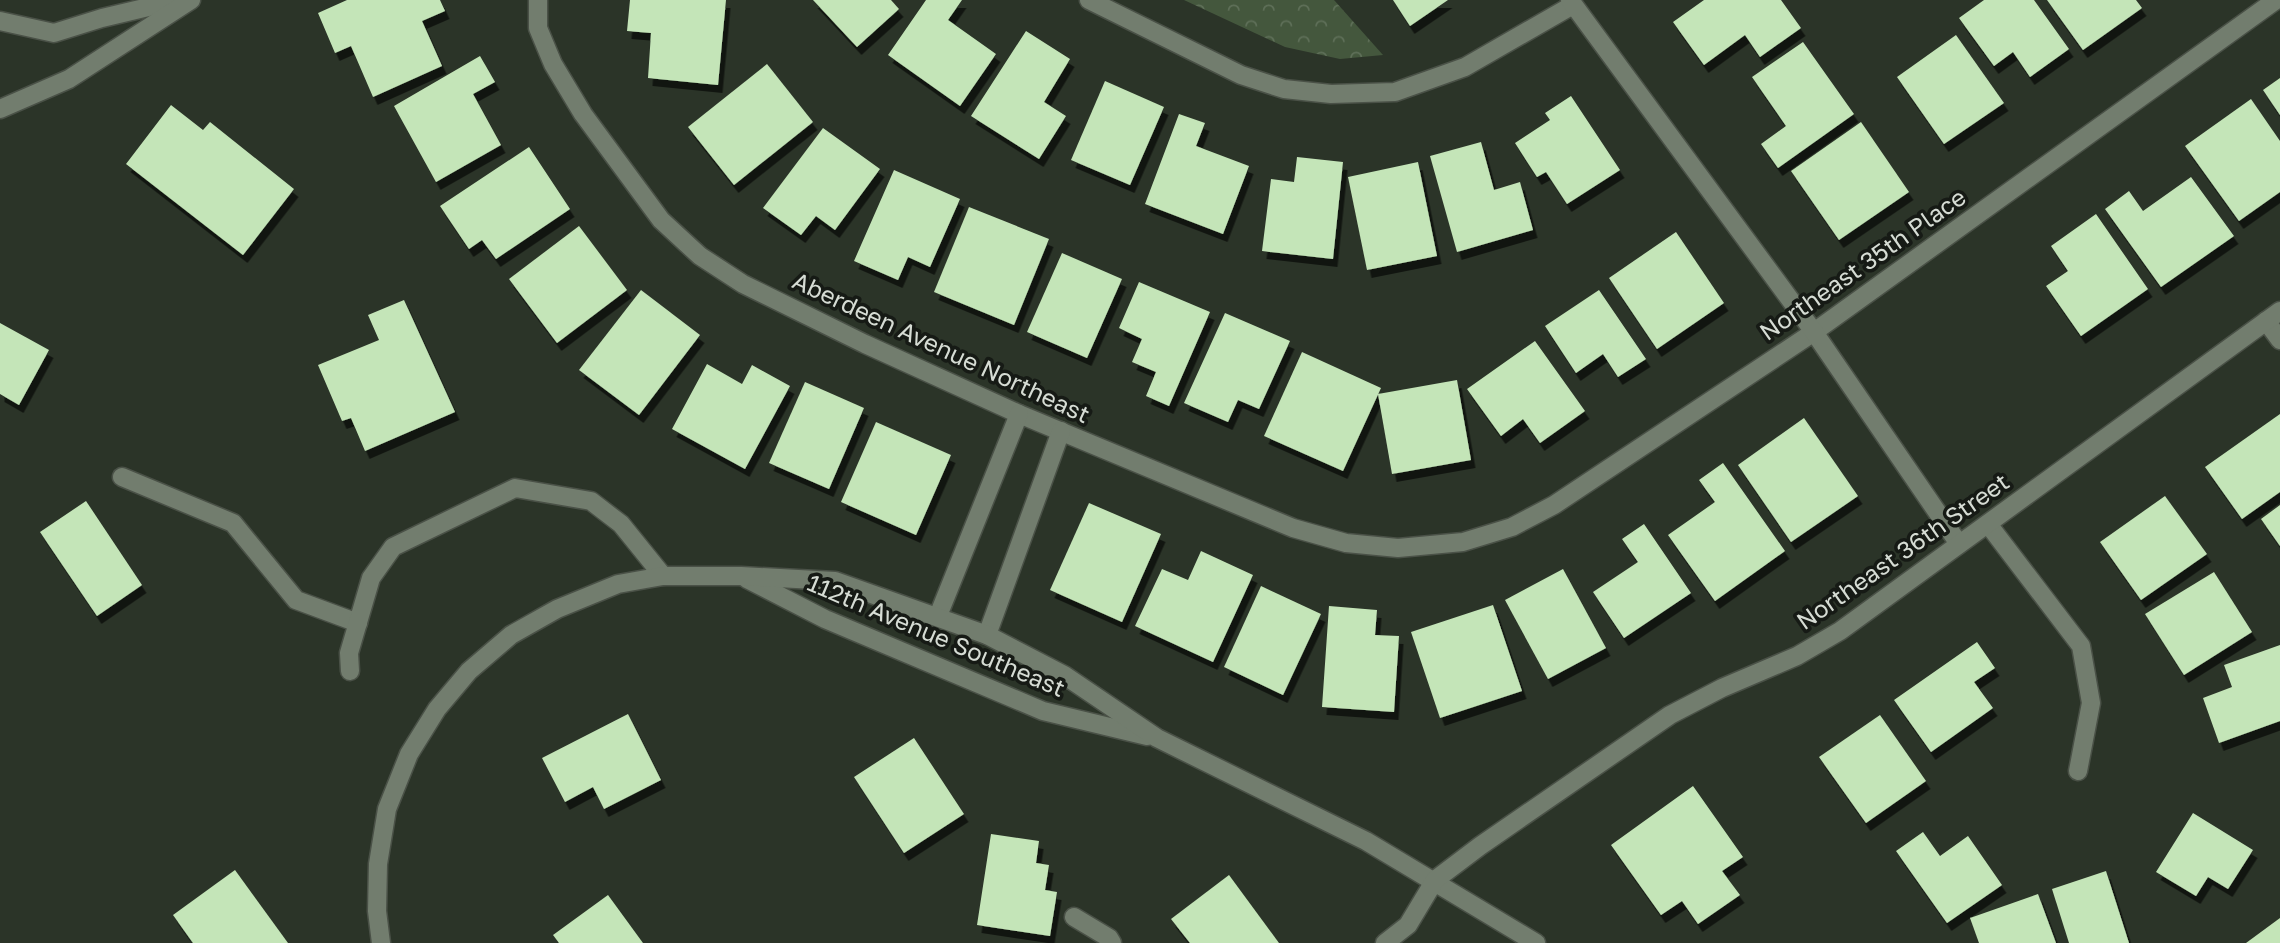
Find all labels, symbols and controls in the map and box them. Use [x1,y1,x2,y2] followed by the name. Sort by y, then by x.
[1754,182,1971,346] street label: Northeast 35th Place
[788,265,1095,428] street label: Aberdeen Avenue Northeast
[1790,466,2014,635] street label: Northeast 36th Street
[804,567,1070,702] street label: 112th Avenue Southeast

